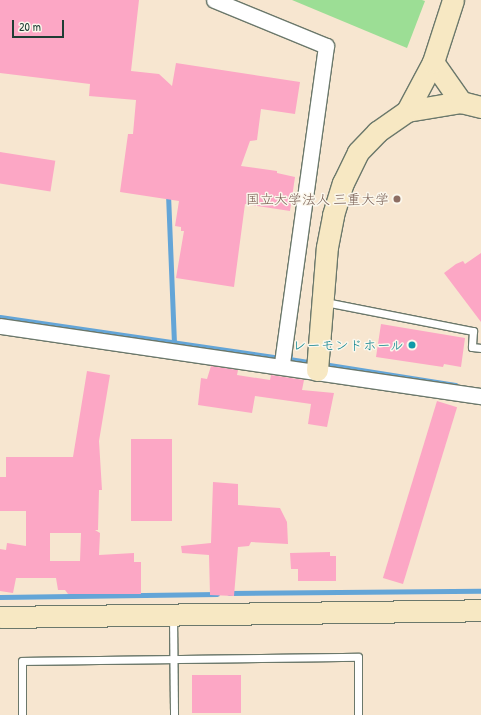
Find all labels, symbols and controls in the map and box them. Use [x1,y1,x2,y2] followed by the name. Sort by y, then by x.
[14,12,66,38] scale bar
[19,18,41,35] text: 20 m
[246,191,389,207] place label: 国立大学法人 三重大学
[392,194,402,204] marker: 国立大学法人 三重大学
[291,337,404,353] place label: レーモンドホール
[407,340,417,350] marker: レーモンドホール

